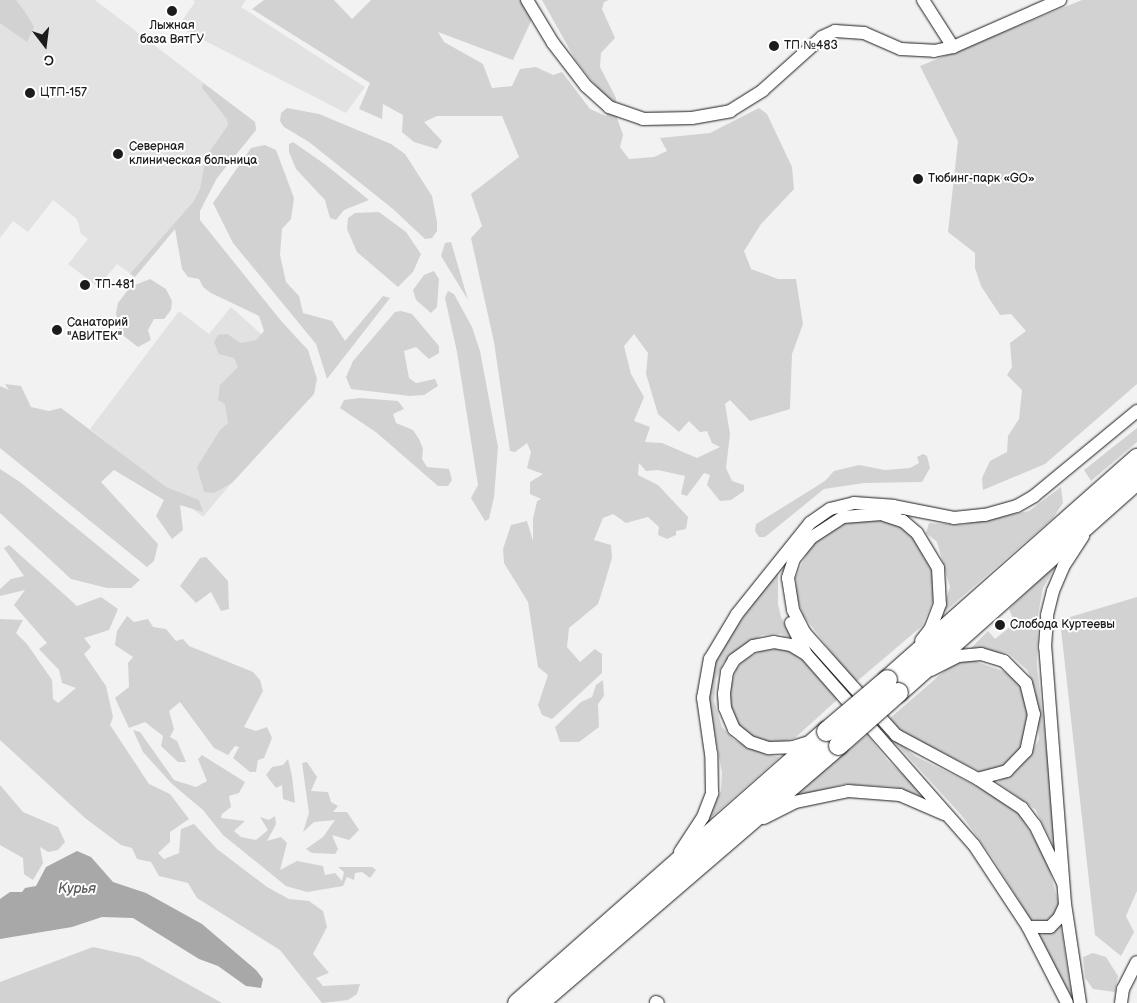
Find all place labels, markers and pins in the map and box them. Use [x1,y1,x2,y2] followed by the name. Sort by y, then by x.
[166,5,178,17] marker: Лыжная база ВятГУ
[140,19,204,47] place label: Лыжная база ВятГУ
[784,39,838,53] place label: ТП №483
[768,40,780,52] marker: ТП №483
[40,86,87,100] place label: ЦТП-157
[24,87,36,99] marker: ЦТП-157
[129,140,257,168] place label: Северная клиническая больница
[111,147,125,161] marker: Северная клиническая больница
[928,172,1035,186] place label: Тюбинг-парк «GO»
[912,173,924,185] marker: Тюбинг-парк «GO»
[95,278,134,292] place label: ТП-481
[79,279,91,291] marker: ТП-481
[67,316,128,344] place label: Санаторий "АВИТЕК"
[51,324,63,336] marker: Санаторий "АВИТЕК"
[1010,618,1115,632] place label: Слобода Куртеевы
[994,619,1006,631] marker: Слобода Куртеевы

